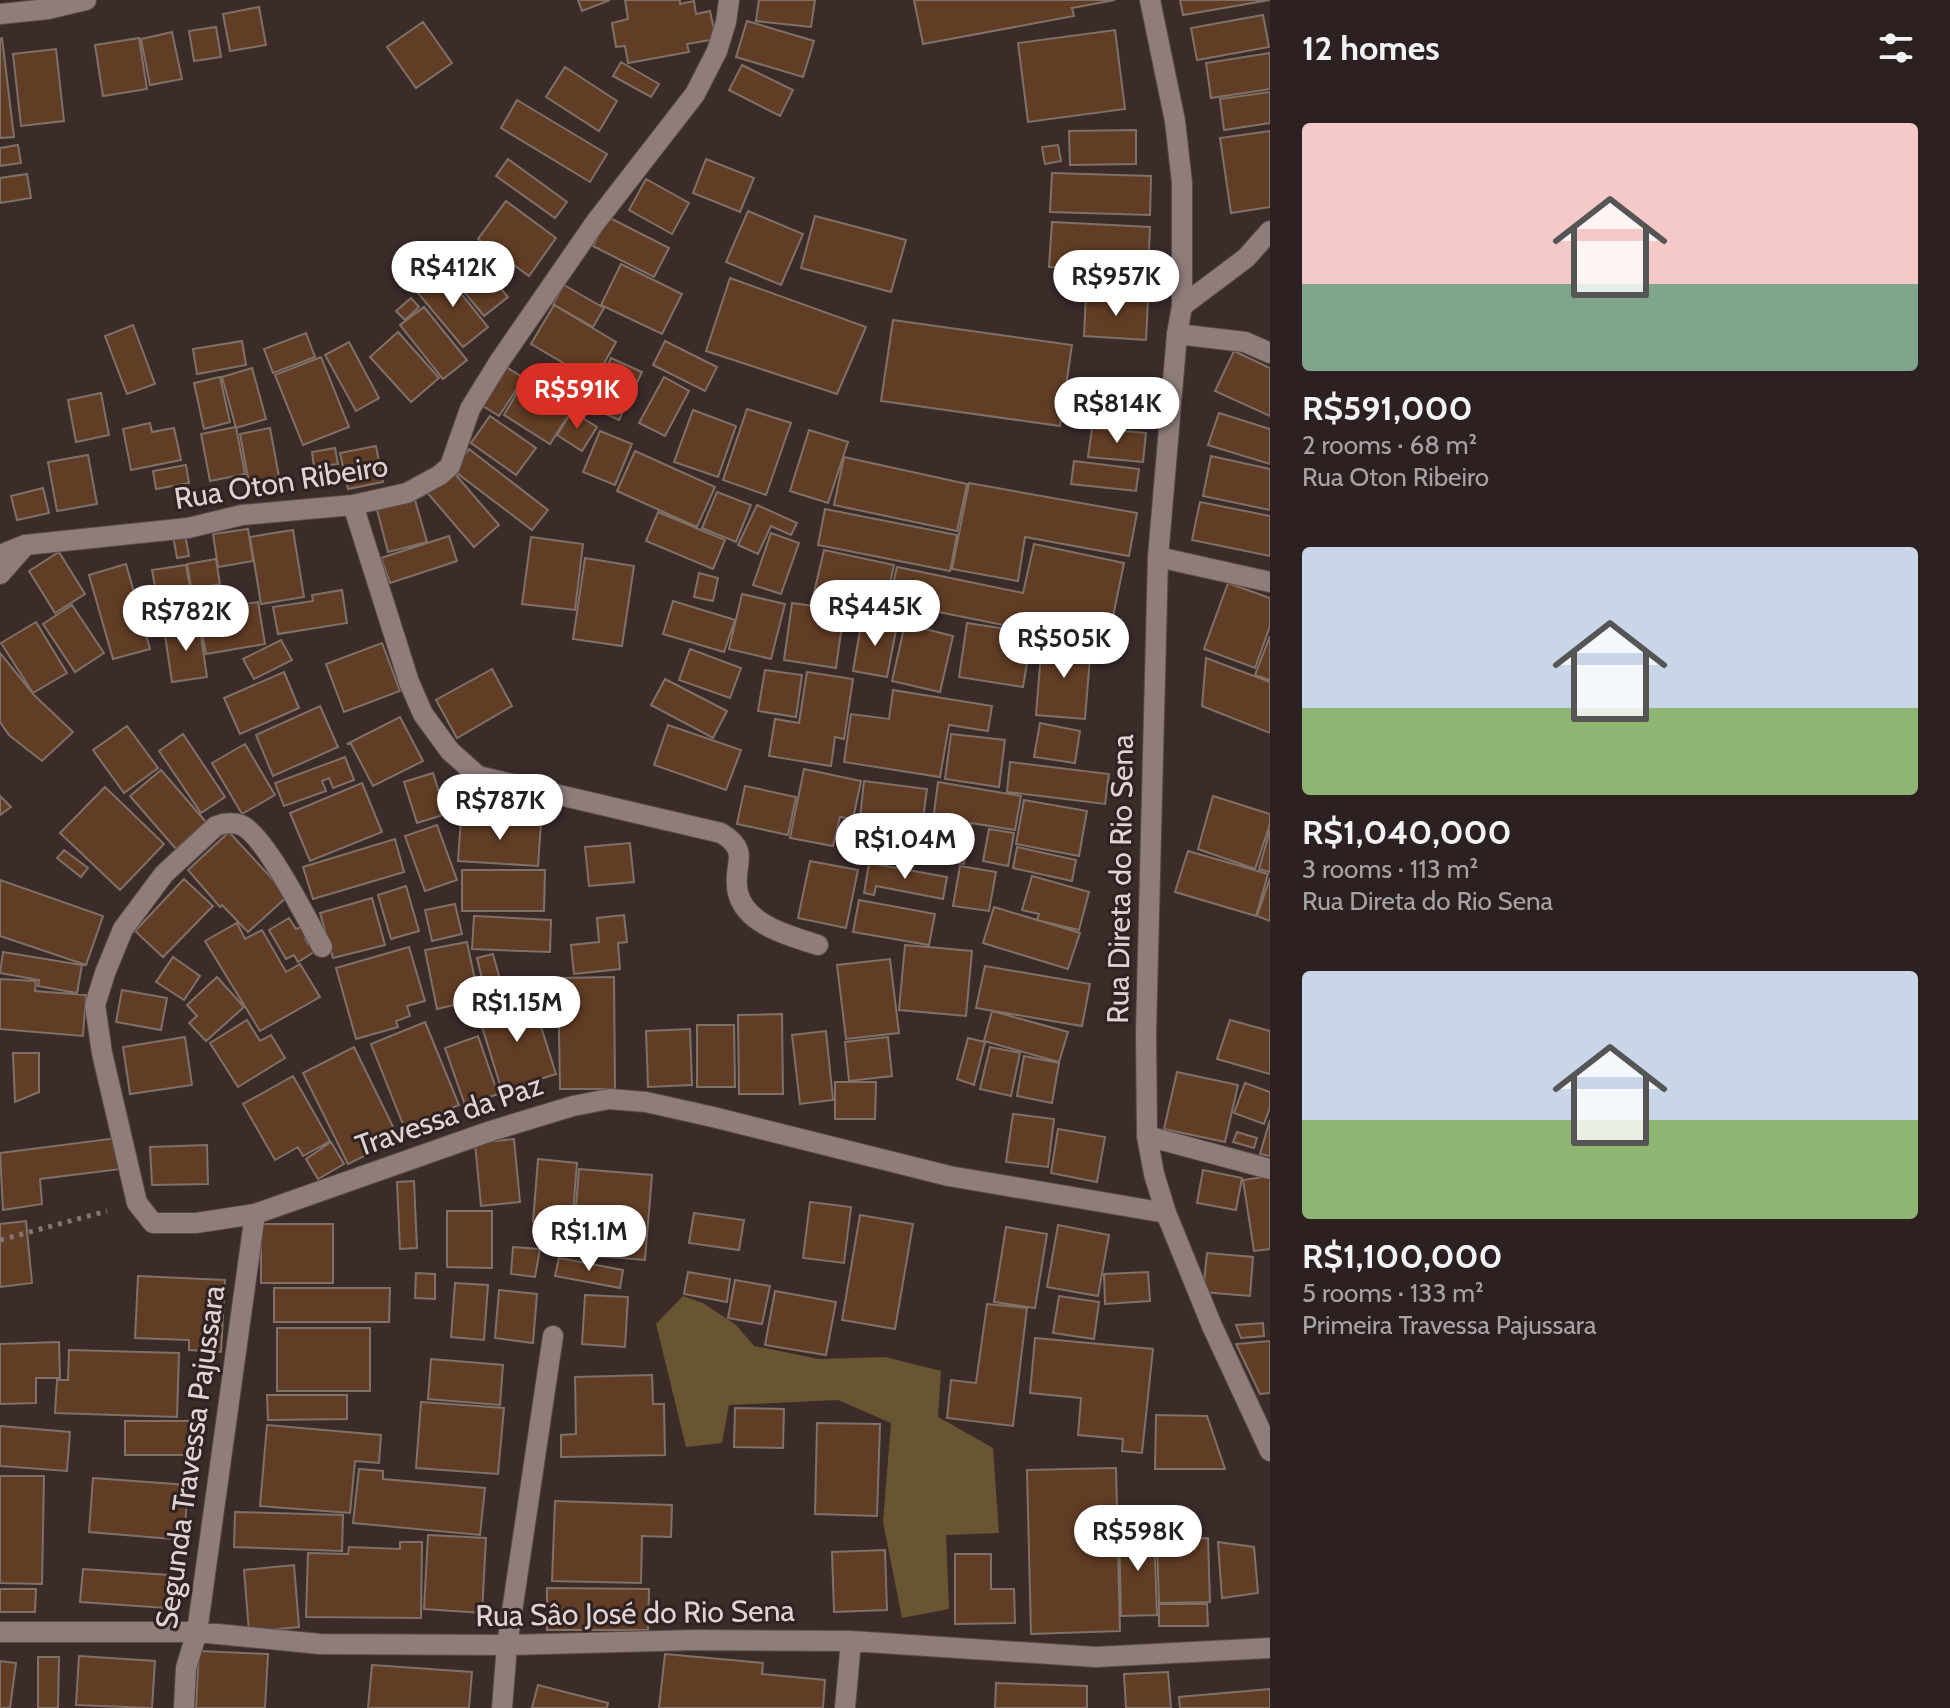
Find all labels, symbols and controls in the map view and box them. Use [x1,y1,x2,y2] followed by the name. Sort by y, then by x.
[1874,26,1918,70] icon: filters
[1302,27,1440,69] text: 12 homes
[1538,175,1682,319] icon: home
[388,241,518,309] pin: R$412K
[1051,250,1181,318] pin: R$957K
[410,251,496,283] text: R$412K
[1071,260,1161,292] text: R$957K
[512,363,642,431] pin: R$591K
[534,373,620,405] text: R$591K
[1052,377,1182,445] pin: R$814K
[1072,387,1162,419] text: R$814K
[1302,387,1473,429] text: R$591,000
[1302,429,1477,461] text: 2 rooms · 68 m²
[171,447,391,517] street label: Rua Oton Ribeiro
[1302,461,1489,493] text: Rua Oton Ribeiro
[810,580,940,648] pin: R$445K
[121,585,251,653] pin: R$782K
[828,590,922,622] text: R$445K
[141,595,231,627] text: R$782K
[1538,599,1682,743] icon: home
[999,612,1129,680] pin: R$505K
[1017,622,1111,654] text: R$505K
[1099,733,1141,1024] street label: Rua Direta do Rio Sena
[435,774,565,842] pin: R$787K
[455,784,545,816] text: R$787K
[1302,811,1511,853] text: R$1,040,000
[831,813,979,881] pin: R$1.04M
[854,823,956,855] text: R$1.04M
[1302,853,1478,885] text: 3 rooms · 113 m²
[1302,885,1553,917] text: Rua Direta do Rio Sena
[443,976,591,1044] pin: R$1.15M
[471,986,563,1018] text: R$1.15M
[1538,1023,1682,1167] icon: home
[351,1066,547,1164] street label: Travessa da Paz
[524,1205,654,1273] pin: R$1.1M
[550,1215,628,1247] text: R$1.1M
[1302,1235,1503,1277] text: R$1,100,000
[1302,1277,1484,1309] text: 5 rooms · 133 m²
[148,1282,233,1631] street label: Segunda Travessa Pajussara
[1302,1309,1596,1341] text: Primeira Travessa Pajussara
[1073,1505,1203,1573] pin: R$598K
[1092,1515,1184,1547] text: R$598K
[475,1592,796,1634] street label: Rua Sâo José do Rio Sena

